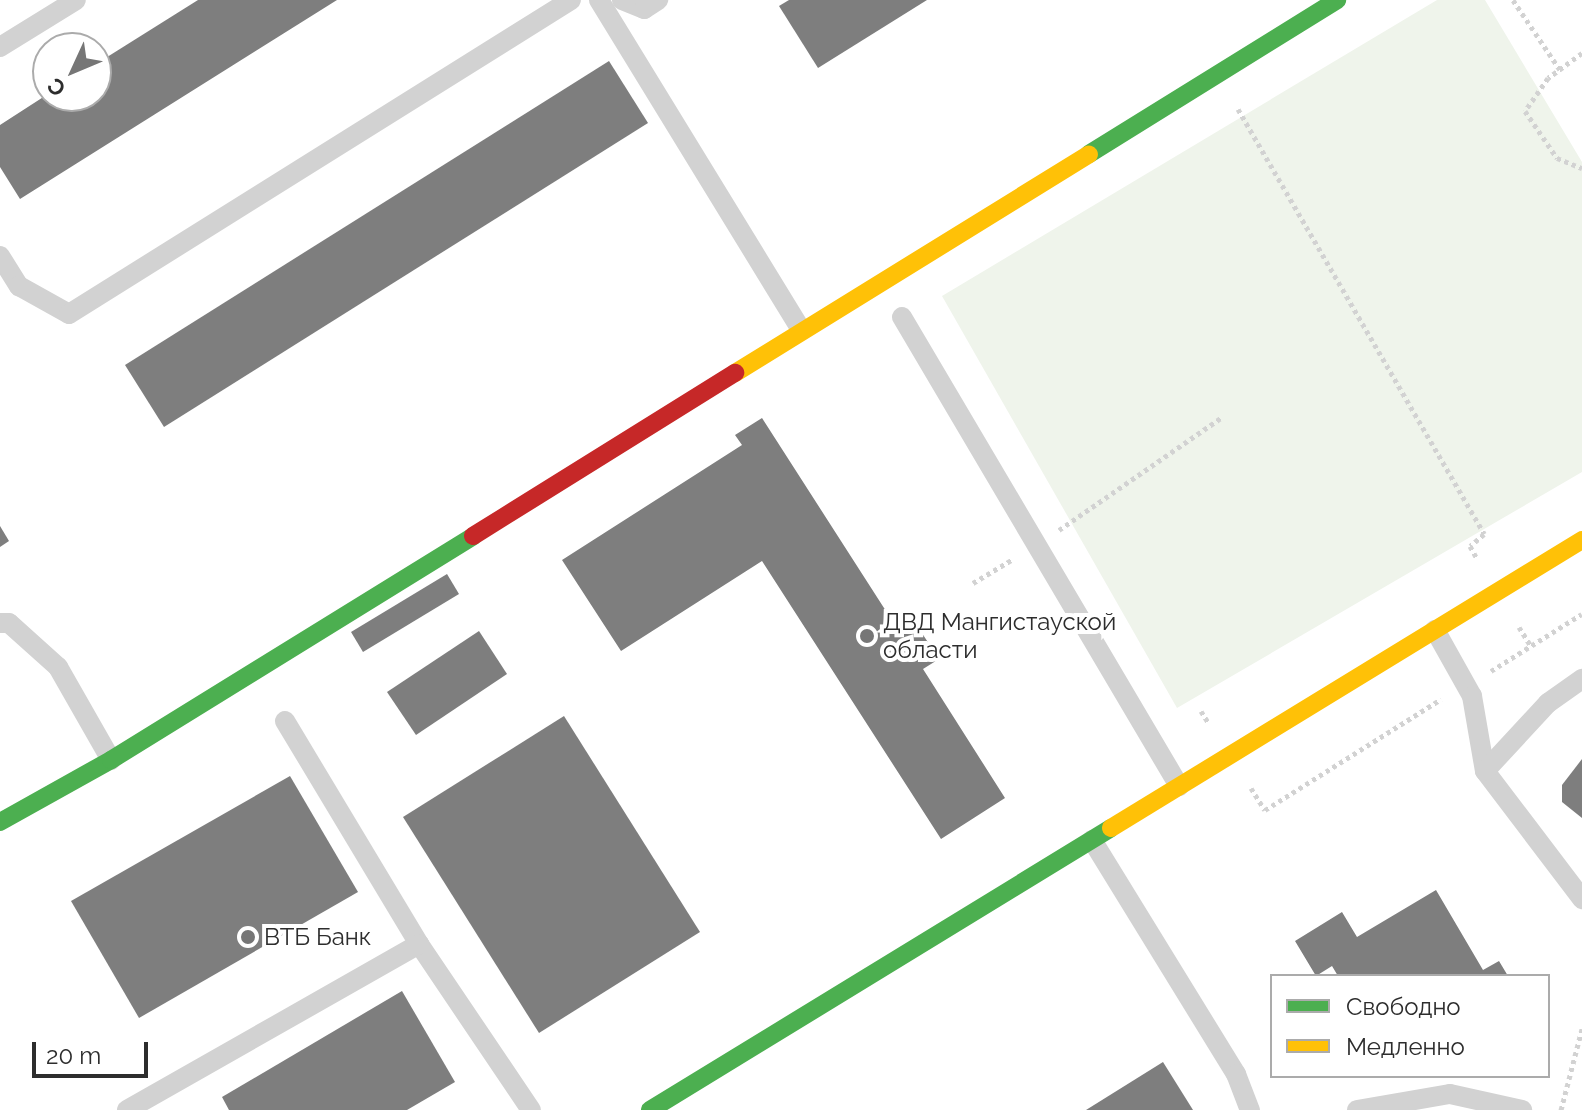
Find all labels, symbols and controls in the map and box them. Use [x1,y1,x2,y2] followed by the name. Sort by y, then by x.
[32,32,112,112] north arrow
[42,73,71,102] text: С
[883,608,1116,664] place label: ДВД Мангистауской области
[858,627,876,645] marker: ДВД Мангистауской области
[264,923,371,951] place label: ВТБ Банк
[239,928,257,946] marker: ВТБ Банк
[1270,974,1550,1078] legend
[1346,992,1461,1021] text: Свободно
[36,1026,152,1076] scale bar
[1346,1032,1465,1061] text: Медленно
[46,1041,101,1070] text: 20 m

